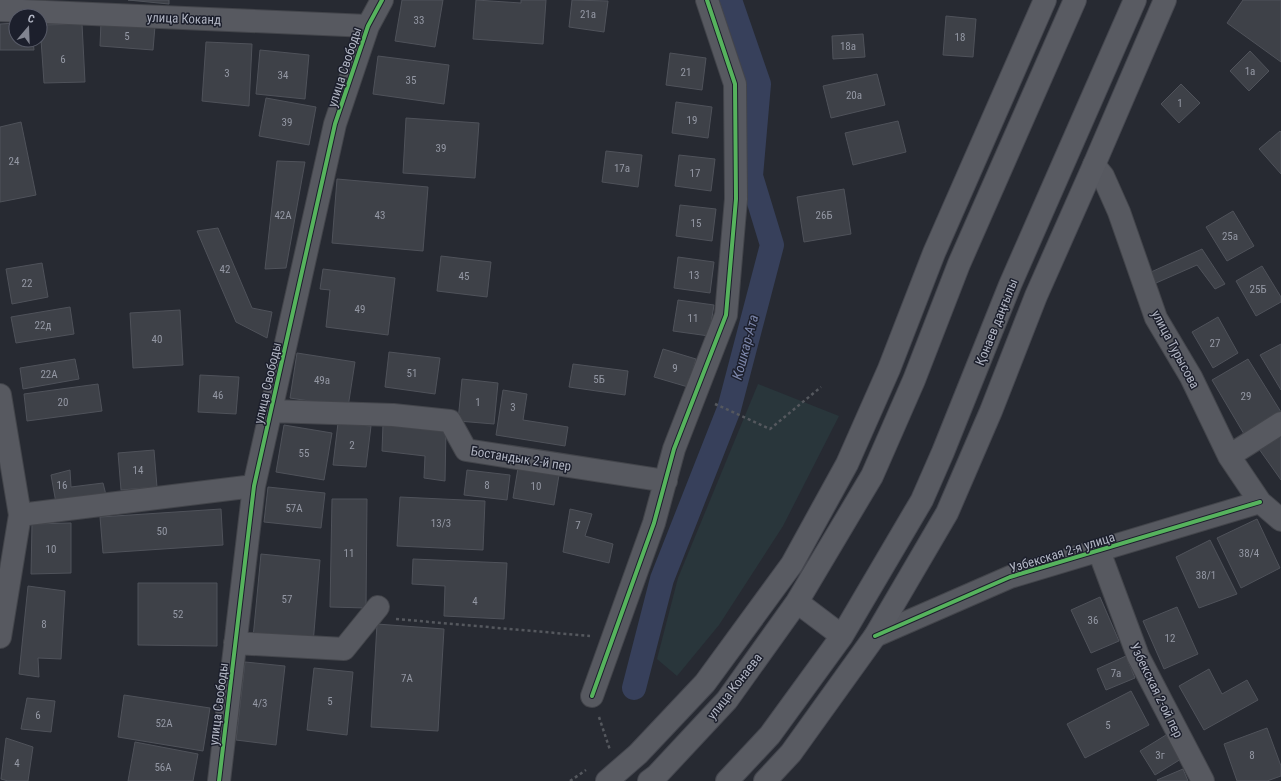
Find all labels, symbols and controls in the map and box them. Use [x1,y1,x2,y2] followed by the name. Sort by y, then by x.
[8,8,48,48] north arrow
[580,8,596,21] house number: 21а
[147,10,221,27] street label: улица Коканд
[26,12,36,26] text: С
[414,14,424,27] house number: 33
[325,25,364,109] street label: улица Свободы
[124,30,130,43] house number: 5
[955,31,965,44] house number: 18
[840,40,856,53] house number: 18а
[60,53,66,66] house number: 6
[1245,65,1255,78] house number: 1а
[681,66,691,79] house number: 21
[224,67,230,80] house number: 3
[278,69,289,82] house number: 34
[406,74,416,87] house number: 35
[846,89,862,102] house number: 20а
[1177,97,1183,110] house number: 1
[687,114,697,127] house number: 19
[282,116,292,129] house number: 39
[436,142,446,155] house number: 39
[9,155,20,168] house number: 24
[614,162,630,175] house number: 17а
[690,167,700,180] house number: 17
[274,209,292,222] house number: 42А
[375,209,385,222] house number: 43
[816,209,832,222] house number: 26Б
[691,217,701,230] house number: 15
[1222,230,1238,243] house number: 25а
[220,263,230,276] house number: 42
[689,269,699,282] house number: 13
[459,270,469,283] house number: 45
[22,277,32,290] house number: 22
[972,277,1021,368] street label: Қонаев даңғылы
[1250,283,1266,296] house number: 25Б
[355,303,365,316] house number: 49
[1149,308,1202,391] street label: улица Турысова
[688,312,698,325] house number: 11
[729,313,761,381] water label: Кошкар-Ата
[35,319,51,332] house number: 22д
[152,333,162,346] house number: 40
[1210,337,1220,350] house number: 27
[251,341,284,425] street label: улица Свободы
[672,362,678,375] house number: 9
[407,367,417,380] house number: 51
[40,368,58,381] house number: 22А
[593,373,605,386] house number: 5Б
[314,374,330,387] house number: 49а
[213,389,223,402] house number: 46
[1241,390,1251,403] house number: 29
[58,396,68,409] house number: 20
[475,396,481,409] house number: 1
[510,401,516,414] house number: 3
[349,439,355,452] house number: 2
[470,443,572,474] street label: Бостандык 2-й пер
[299,447,309,460] house number: 55
[133,464,144,477] house number: 14
[57,479,67,492] house number: 16
[484,479,490,492] house number: 8
[531,480,541,493] house number: 10
[285,502,303,515] house number: 57А
[431,517,451,530] house number: 13/3
[575,519,581,532] house number: 7
[157,525,167,538] house number: 50
[1008,529,1117,576] street label: Узбекская 2-я улица
[46,543,56,556] house number: 10
[344,547,354,560] house number: 11
[1239,547,1260,560] house number: 38/4
[1196,569,1216,582] house number: 38/1
[282,593,292,606] house number: 57
[472,595,478,608] house number: 4
[173,608,183,621] house number: 52
[1088,614,1098,627] house number: 36
[41,618,47,631] house number: 8
[1165,632,1175,645] house number: 12
[1127,640,1186,740] street label: Узбекская 2-ой пер
[704,650,765,722] street label: улица Конаева
[206,662,231,746] street label: улица Свободы
[1111,667,1121,680] house number: 7а
[401,672,414,685] house number: 7А
[327,695,333,708] house number: 5
[253,697,267,710] house number: 4/3
[35,709,41,722] house number: 6
[155,717,173,730] house number: 52А
[1105,719,1111,732] house number: 5
[1155,749,1165,762] house number: 3г
[1249,749,1255,762] house number: 8
[14,757,20,770] house number: 4
[154,761,172,774] house number: 56А

